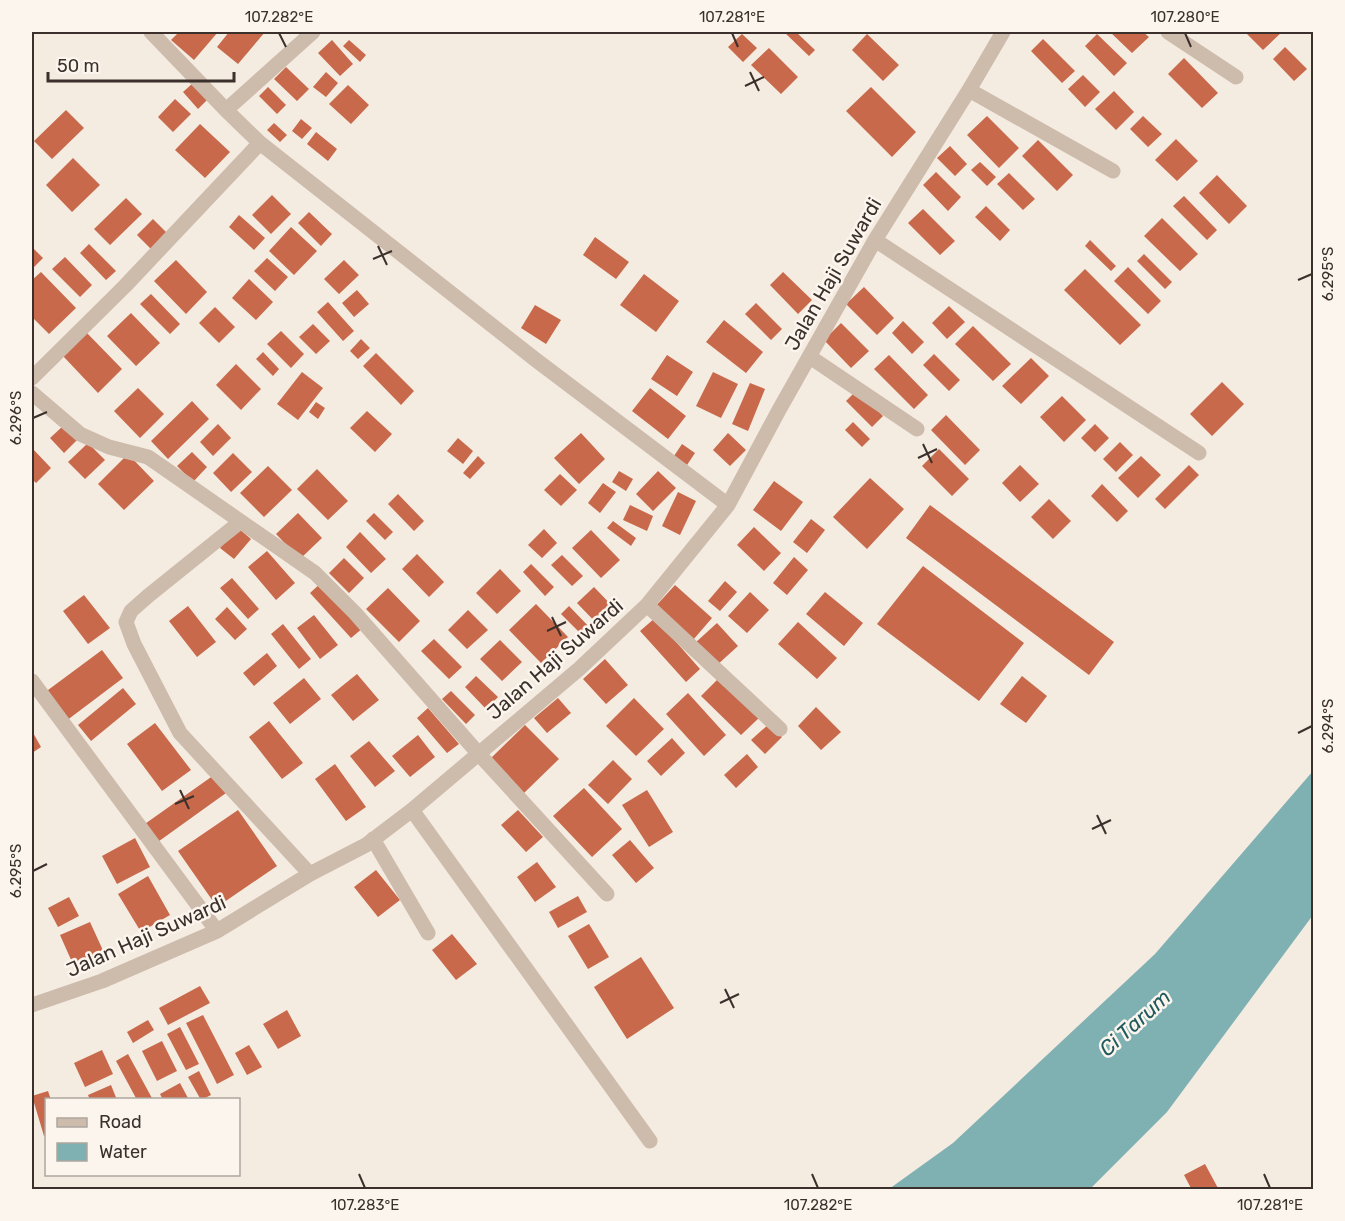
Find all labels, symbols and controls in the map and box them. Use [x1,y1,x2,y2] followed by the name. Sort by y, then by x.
[245,8,313,26] text: 107.282°E
[699,8,765,26] text: 107.281°E
[1150,8,1220,26] text: 107.280°E
[48,45,234,83] scale bar
[57,55,100,77] text: 50 m
[780,193,886,355] street label: Jalan Haji Suwardi
[1319,247,1337,301] text: 6.295°S
[7,391,25,445] text: 6.296°S
[482,593,628,725] street label: Jalan Haji Suwardi
[1319,699,1337,753] text: 6.294°S
[7,844,25,898] text: 6.295°S
[62,890,230,982] street label: Jalan Haji Suwardi
[1094,984,1176,1061] water label: Ci Tarum
[45,1098,240,1176] legend
[99,1111,142,1133] text: Road
[99,1141,147,1163] text: Water
[331,1196,399,1214] text: 107.283°E
[784,1196,852,1214] text: 107.282°E
[1237,1196,1303,1214] text: 107.281°E

